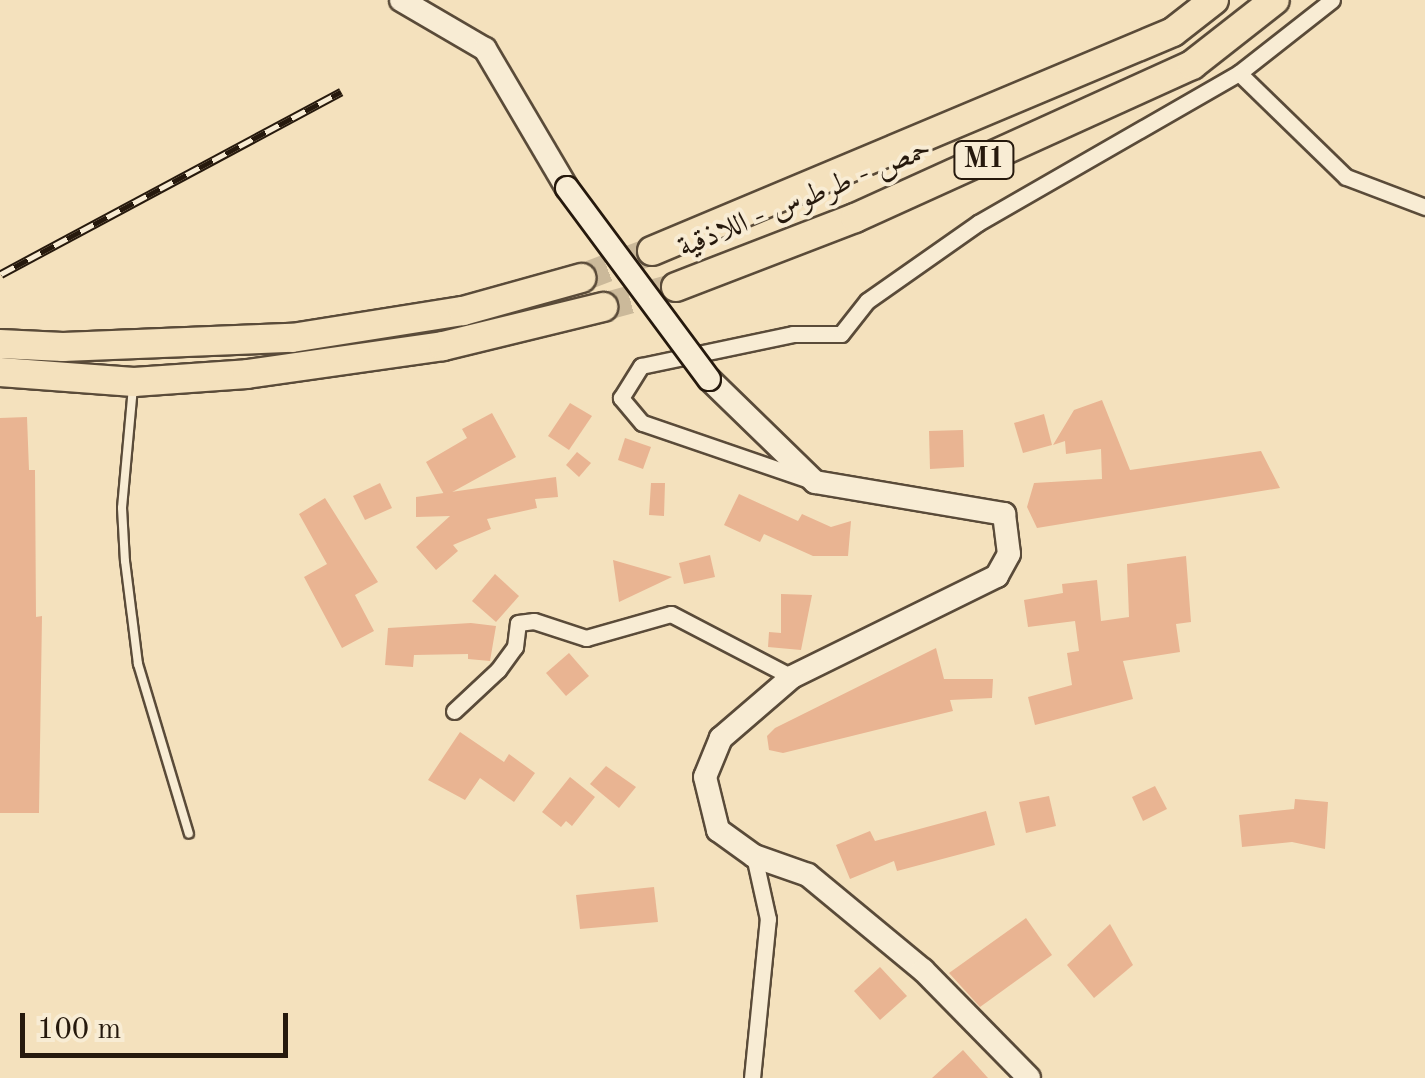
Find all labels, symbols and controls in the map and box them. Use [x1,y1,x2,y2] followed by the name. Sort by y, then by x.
[673,132,937,266] street label: حمص - طرطوس - اللاذقية
[952,137,1016,183] road number: M1
[25,993,292,1055] scale bar
[37,1015,121,1045] text: 100 m

